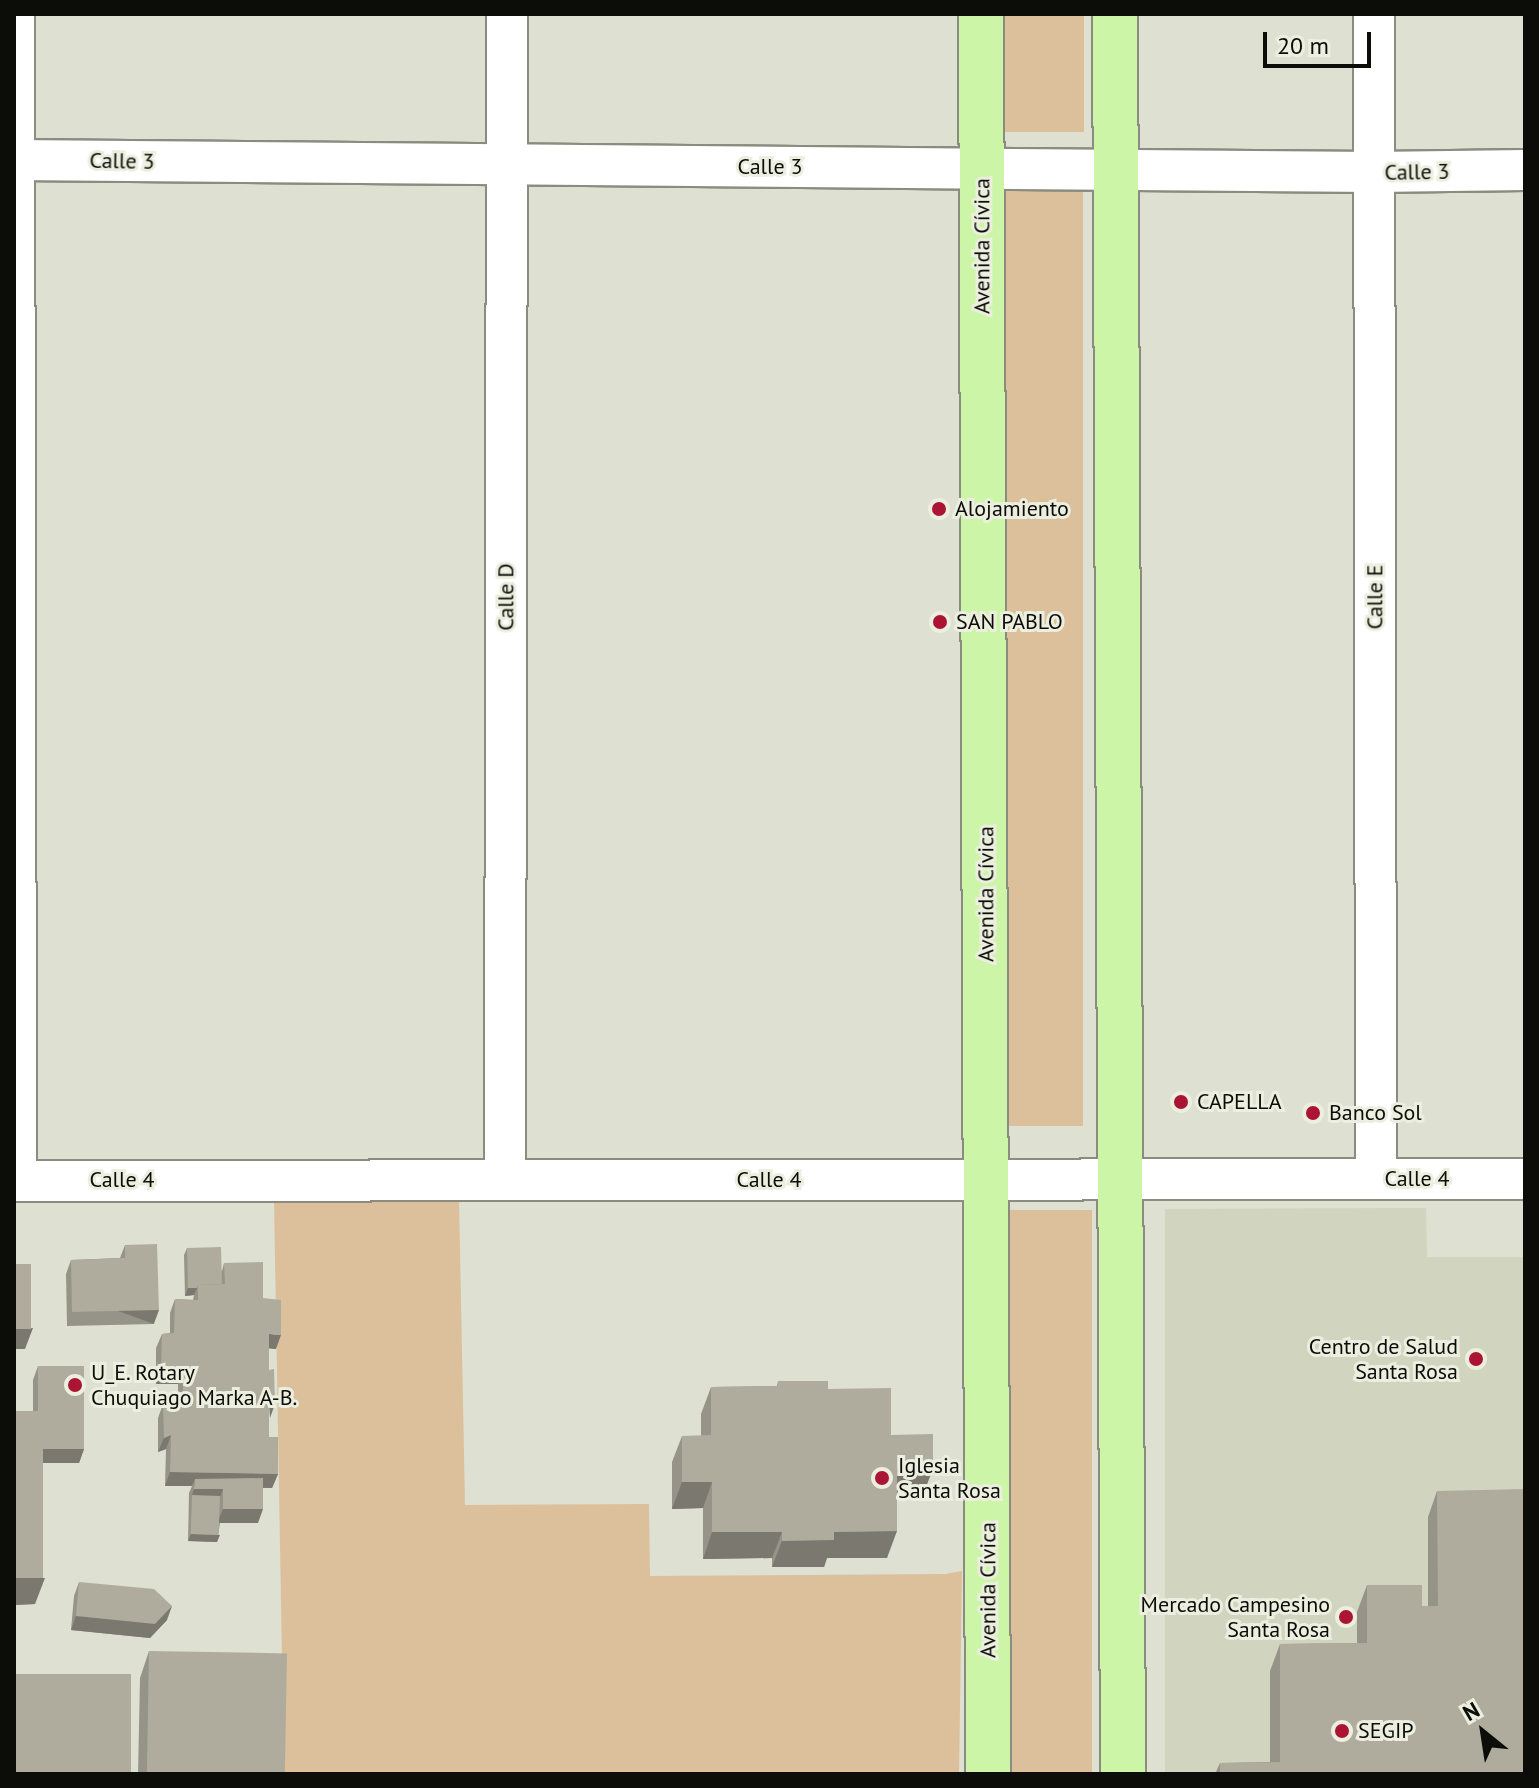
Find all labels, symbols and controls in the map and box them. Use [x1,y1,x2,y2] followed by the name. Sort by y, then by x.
[1267,16,1375,66] scale bar
[1277,30,1329,61] text: 20 m
[89,147,155,175] street label: Calle 3
[738,154,802,180] street label: Calle 3
[1384,158,1450,186] street label: Calle 3
[969,178,995,314] street label: Avenida Cívica
[955,496,1069,522] place label: Alojamiento
[930,500,948,518] marker: Alojamiento
[493,563,519,631] street label: Calle D
[1362,565,1388,629] street label: Calle E
[956,609,1063,635] place label: SAN PABLO
[931,613,949,631] marker: SAN PABLO
[973,826,999,962] street label: Avenida Cívica
[1197,1089,1282,1115] place label: CAPELLA
[1172,1093,1190,1111] marker: CAPELLA
[1329,1100,1422,1126] place label: Banco Sol
[1304,1104,1322,1122] marker: Banco Sol
[1385,1166,1449,1192] street label: Calle 4
[90,1167,154,1193] street label: Calle 4
[737,1167,801,1193] street label: Calle 4
[1309,1333,1458,1384] place label: Centro de Salud Santa Rosa
[1465,1348,1487,1370] marker: Centro de Salud Santa Rosa
[91,1359,298,1410] place label: U_E. Rotary Chuquiago Marka A-B.
[66,1376,84,1394] marker: U_E. Rotary Chuquiago Marka A-B.
[898,1452,1001,1504] place label: Iglesia Santa Rosa
[873,1469,891,1487] marker: Iglesia Santa Rosa
[975,1522,1001,1658] street label: Avenida Cívica
[1141,1591,1330,1642] place label: Mercado Campesino Santa Rosa
[1337,1608,1355,1626] marker: Mercado Campesino Santa Rosa
[1443,1692,1523,1772] north arrow
[1458,1695,1484,1727] text: N
[1358,1718,1414,1744] place label: SEGIP
[1333,1722,1351,1740] marker: SEGIP

